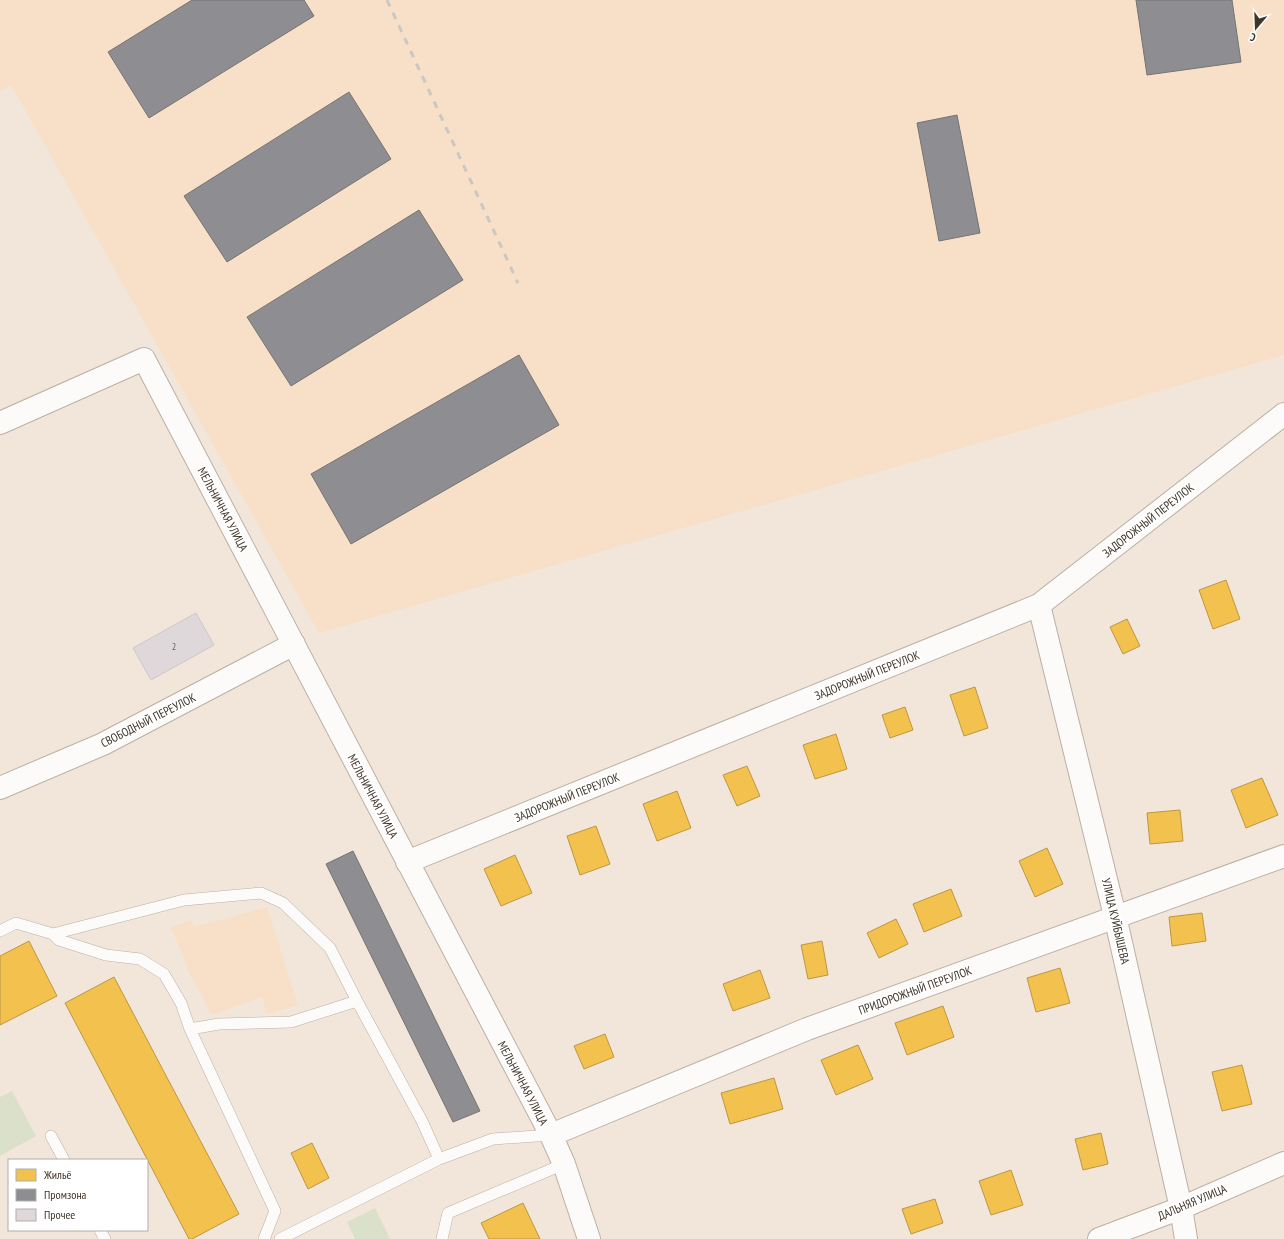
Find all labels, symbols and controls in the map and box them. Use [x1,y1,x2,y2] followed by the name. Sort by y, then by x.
[1236,8,1276,48] north arrow
[1248,30,1257,45] text: С
[195,464,252,554] street label: МЕЛЬНИЧНАЯ УЛИЦА
[1099,480,1197,560] street label: ЗАДОРОЖНЫЙ ПЕРЕУЛОК
[172,640,176,653] house number: 2
[812,647,922,703] street label: ЗАДОРОЖНЫЙ ПЕРЕУЛОК
[98,690,198,750] street label: СВОБОДНЫЙ ПЕРЕУЛОК
[345,751,402,841] street label: МЕЛЬНИЧНАЯ УЛИЦА
[512,769,622,825] street label: ЗАДОРОЖНЫЙ ПЕРЕУЛОК
[1099,877,1133,966] street label: УЛИЦА КУЙБЫШЕВА
[856,963,974,1017] street label: ПРИДОРОЖНЫЙ ПЕРЕУЛОК
[495,1038,552,1128] street label: МЕЛЬНИЧНАЯ УЛИЦА
[8,1159,148,1231] legend
[43,1167,71,1182] text: Жильё
[1155,1181,1229,1223] street label: ДАЛЬНЯЯ УЛИЦА
[44,1187,87,1202] text: Промзона
[44,1207,75,1222] text: Прочее

